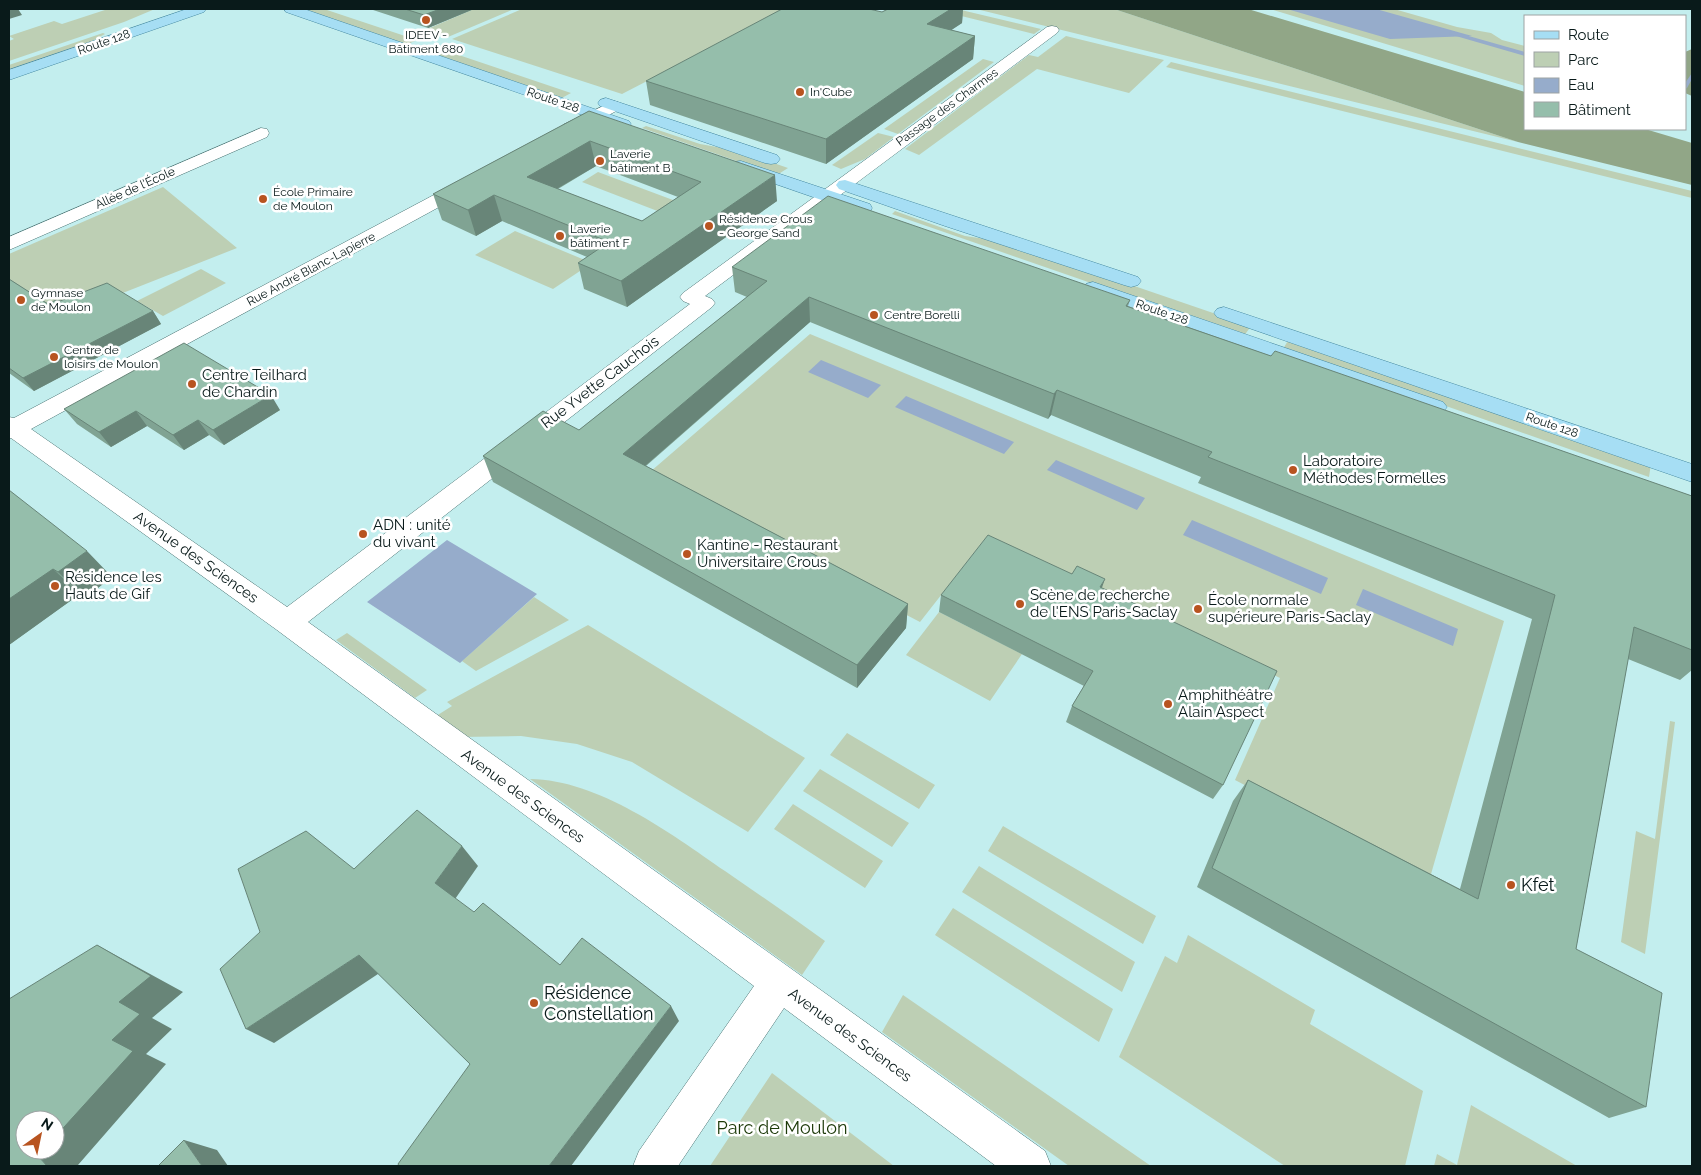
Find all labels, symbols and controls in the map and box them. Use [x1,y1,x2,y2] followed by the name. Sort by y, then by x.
[420,14,432,26] marker: IDEEV - Bâtiment 680
[1524,15,1686,130] legend
[1568,26,1609,44] text: Route
[76,27,132,57] street label: Route 128
[389,28,463,56] place label: IDEEV - Bâtiment 680
[1568,51,1599,69] text: Parc
[893,65,1001,149] street label: Passage des Charmes
[1568,76,1594,94] text: Eau
[525,85,581,115] street label: Route 128
[810,85,852,99] place label: In'Cube
[794,86,806,98] marker: In'Cube
[1568,101,1631,119] text: Bâtiment
[610,147,671,175] place label: Laverie bâtiment B
[594,155,606,167] marker: Laverie bâtiment B
[93,164,177,212] street label: Allée de l'École
[273,185,353,213] place label: École Primaire de Moulon
[257,193,269,205] marker: École Primaire de Moulon
[719,212,813,240] place label: Résidence Crous - George Sand
[703,220,715,232] marker: Résidence Crous - George Sand
[570,222,630,250] place label: Laverie bâtiment F
[244,229,378,309] street label: Rue André Blanc-Lapierre
[554,230,566,242] marker: Laverie bâtiment F
[31,286,91,314] place label: Gymnase de Moulon
[15,294,27,306] marker: Gymnase de Moulon
[1134,297,1190,327] street label: Route 128
[884,308,960,322] place label: Centre Borelli
[868,309,880,321] marker: Centre Borelli
[538,332,662,432] street label: Rue Yvette Cauchois
[64,343,158,371] place label: Centre de loisirs de Moulon
[48,351,60,363] marker: Centre de loisirs de Moulon
[202,366,307,401] place label: Centre Teilhard de Chardin
[186,378,198,390] marker: Centre Teilhard de Chardin
[1524,410,1580,440] street label: Route 128
[1303,452,1446,487] place label: Laboratoire Méthodes Formelles
[1287,464,1299,476] marker: Laboratoire Méthodes Formelles
[130,507,262,607] street label: Avenue des Sciences
[373,516,451,551] place label: ADN : unité du vivant
[357,528,369,540] marker: ADN : unité du vivant
[697,536,838,571] place label: Kantine - Restaurant Universitaire Crous
[681,548,693,560] marker: Kantine - Restaurant Universitaire Crous
[65,568,162,603] place label: Résidence les Hauts de Gif
[49,580,61,592] marker: Résidence les Hauts de Gif
[1030,586,1178,621] place label: Scène de recherche de l'ENS Paris-Saclay
[1208,591,1371,626] place label: École normale supérieure Paris-Saclay
[1014,598,1026,610] marker: Scène de recherche de l'ENS Paris-Saclay
[1192,603,1204,615] marker: École normale supérieure Paris-Saclay
[1178,686,1273,721] place label: Amphithéâtre Alain Aspect
[1162,698,1174,710] marker: Amphithéâtre Alain Aspect
[458,745,588,847] street label: Avenue des Sciences
[1521,874,1555,895] place label: Kfet
[1505,879,1517,891] marker: Kfet
[544,982,653,1024] place label: Résidence Constellation
[785,984,915,1086] street label: Avenue des Sciences
[528,997,540,1009] marker: Résidence Constellation
[15,1110,65,1160] north arrow
[38,1114,56,1134] text: N
[717,1117,847,1138] park label: Parc de Moulon

